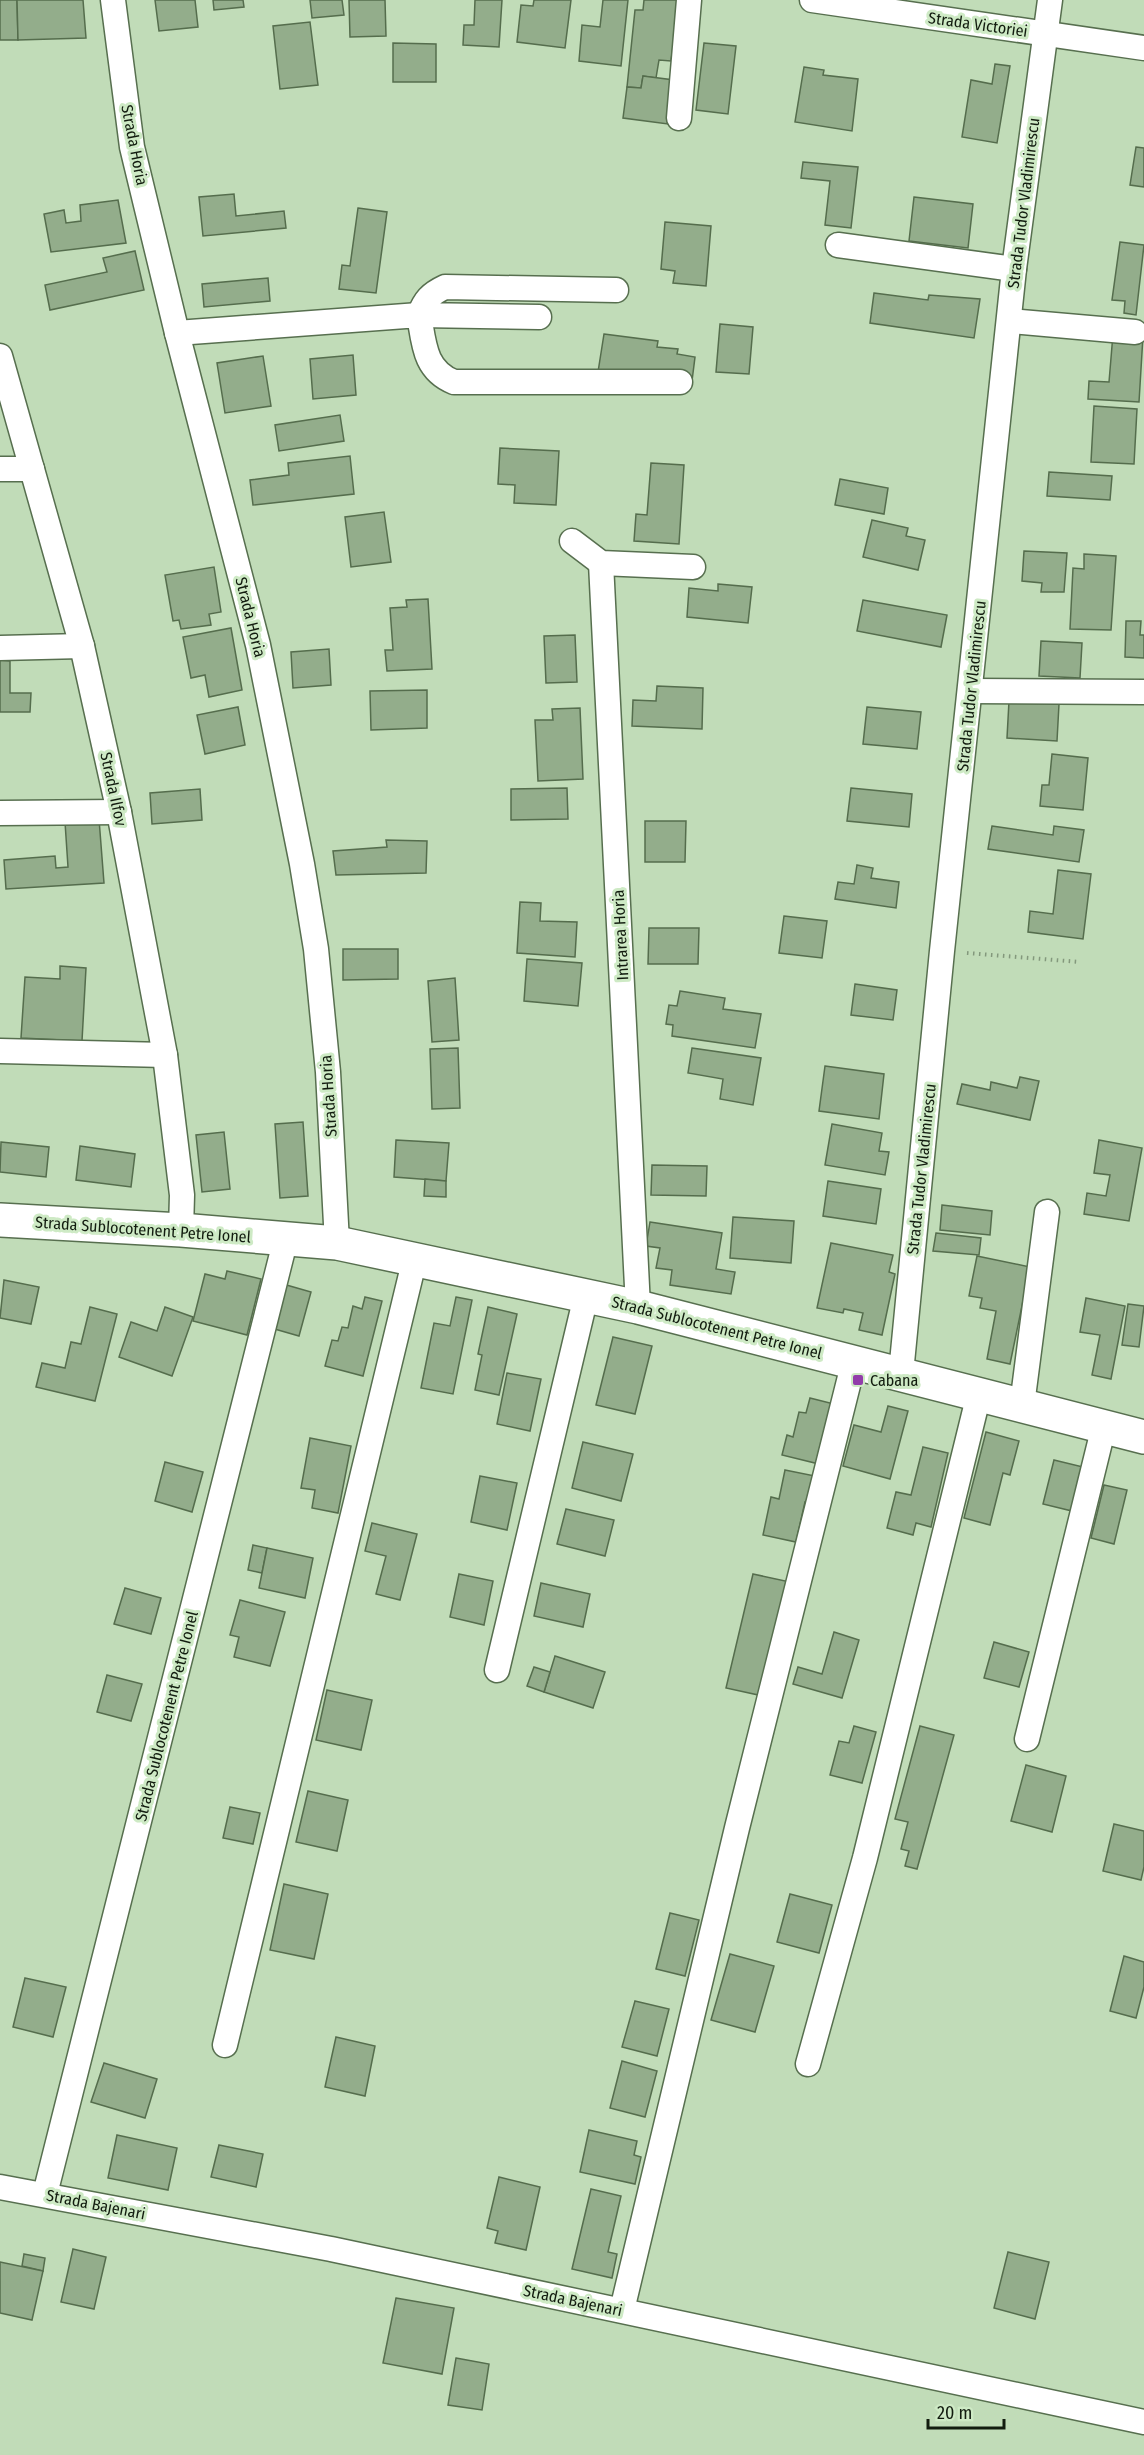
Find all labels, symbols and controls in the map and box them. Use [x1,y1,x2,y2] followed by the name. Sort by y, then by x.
[927,8,1029,41] street label: Strada Victoriei
[117,103,152,187] street label: Strada Horia
[1004,117,1043,289] street label: Strada Tudor Vladimirescu
[231,575,270,659] street label: Strada Horia
[953,600,990,772] street label: Strada Tudor Vladimirescu
[96,750,131,828] street label: Strada Ilfov
[609,889,632,981] street label: Intrarea Horia
[316,1054,341,1137] street label: Strada Horia
[903,1083,940,1255] street label: Strada Tudor Vladimirescu
[34,1212,251,1247] street label: Strada Sublocotenent Petre Ionel
[610,1292,824,1363] street label: Strada Sublocotenent Petre Ionel
[870,1371,918,1390] place label: Cabana
[851,1373,865,1387] marker: Cabana
[131,1609,202,1823] street label: Strada Sublocotenent Petre Ionel
[45,2186,147,2223] street label: Strada Bajenari
[522,2281,624,2320] street label: Strada Bajenari
[928,2392,1004,2430] scale bar
[937,2402,972,2424] text: 20 m

